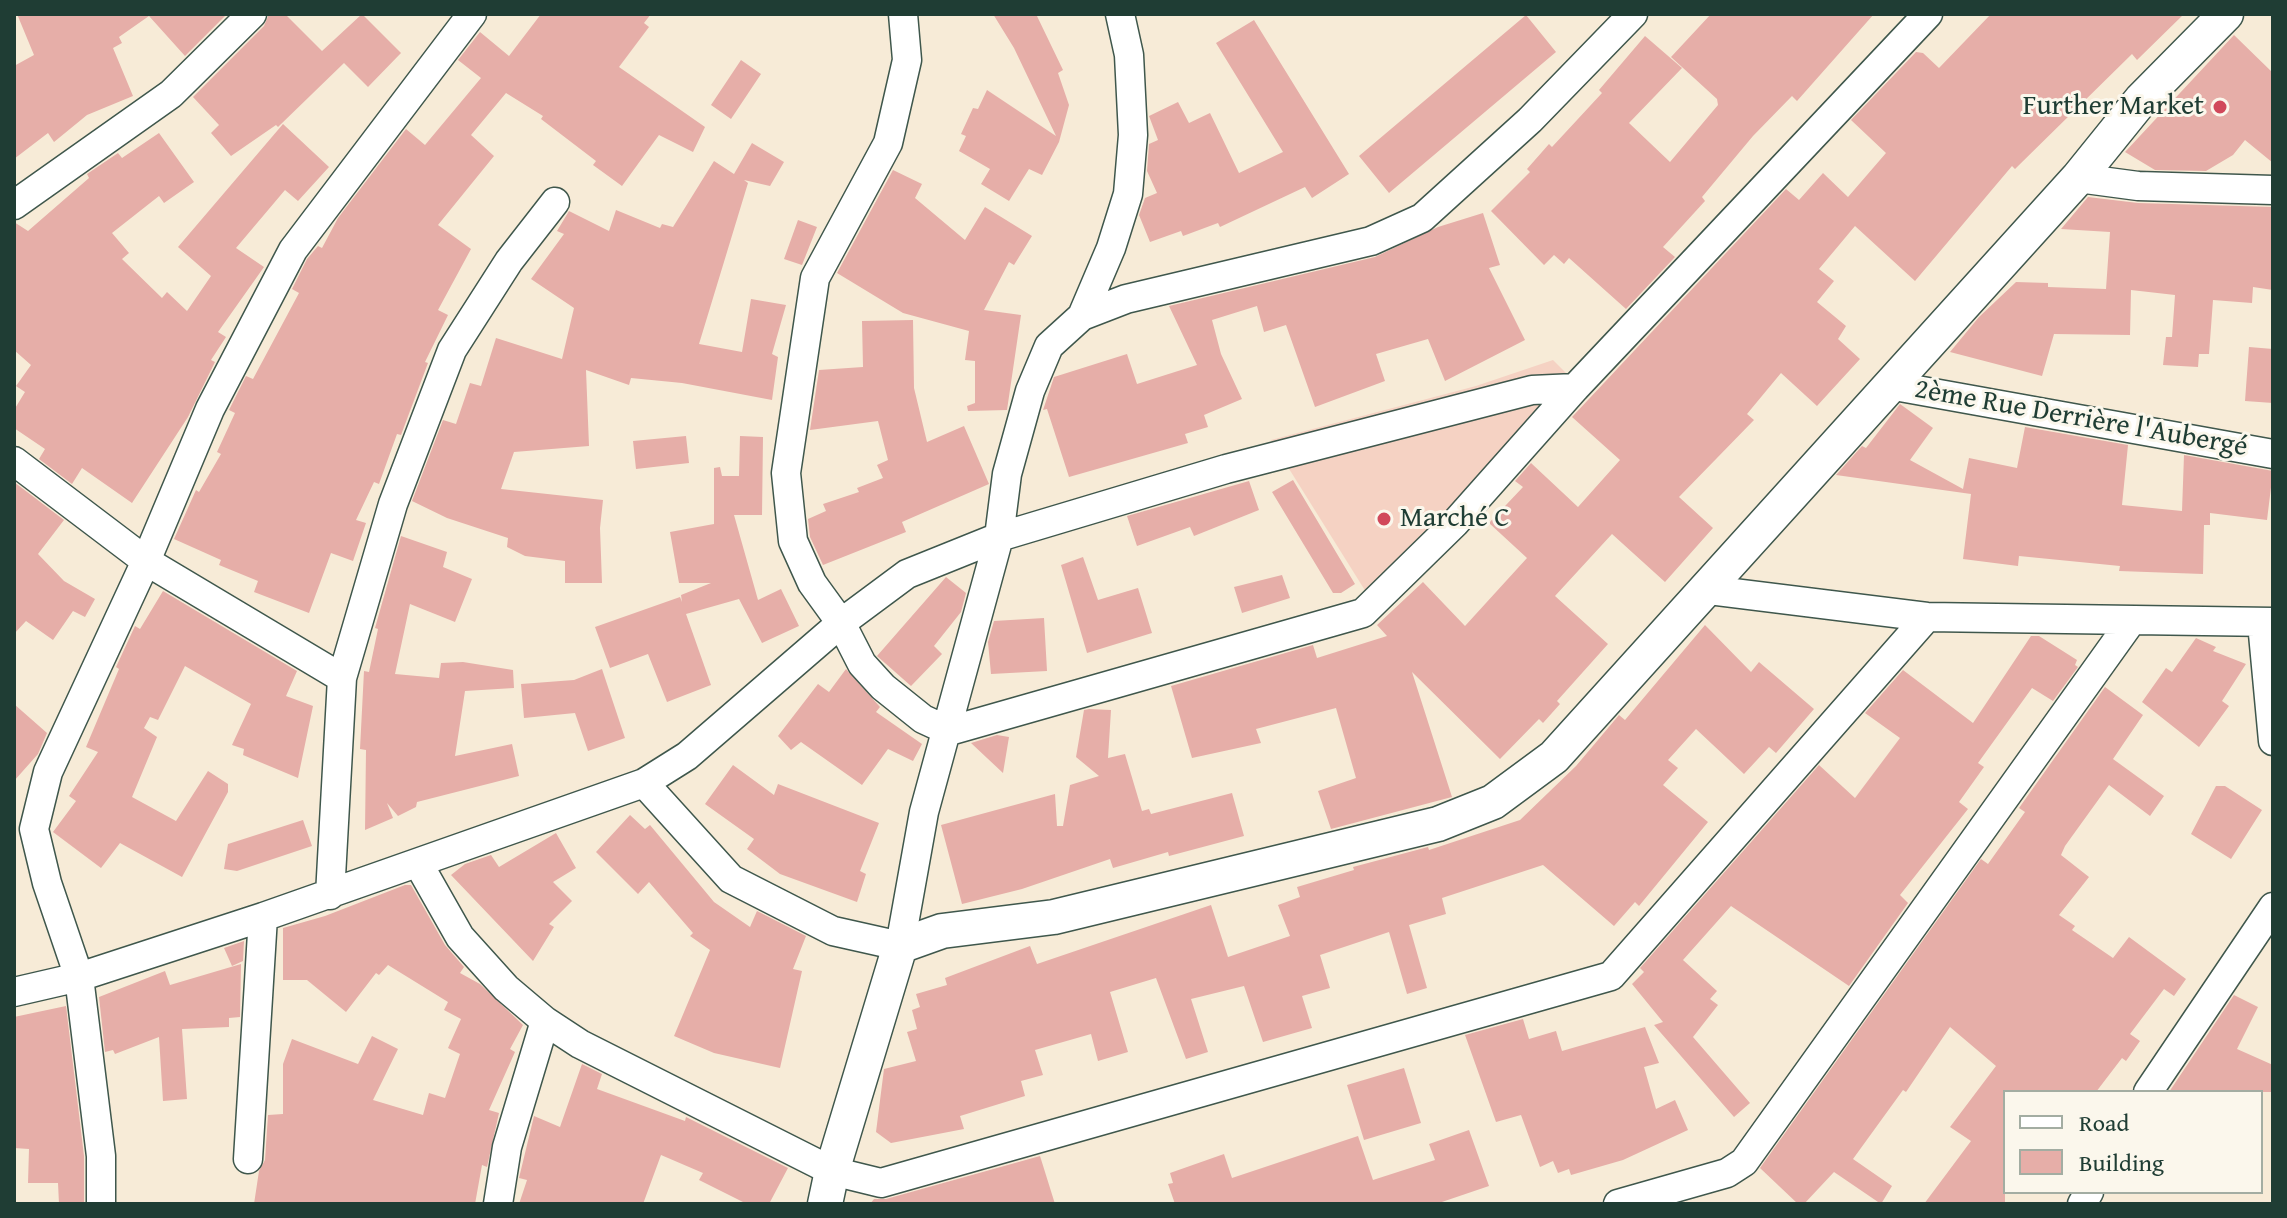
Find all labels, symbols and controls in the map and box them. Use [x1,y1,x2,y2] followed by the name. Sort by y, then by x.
[2023,90,2204,124] place label: Further Market
[2211,98,2229,116] marker: Further Market
[1912,373,2250,465] street label: 2ème Rue Derrière l'Aubergé
[1400,502,1510,536] place label: Marché C
[1375,510,1393,528] marker: Marché C
[2003,1090,2263,1194] legend
[2079,1105,2129,1140] text: Road
[2079,1145,2164,1180] text: Building

